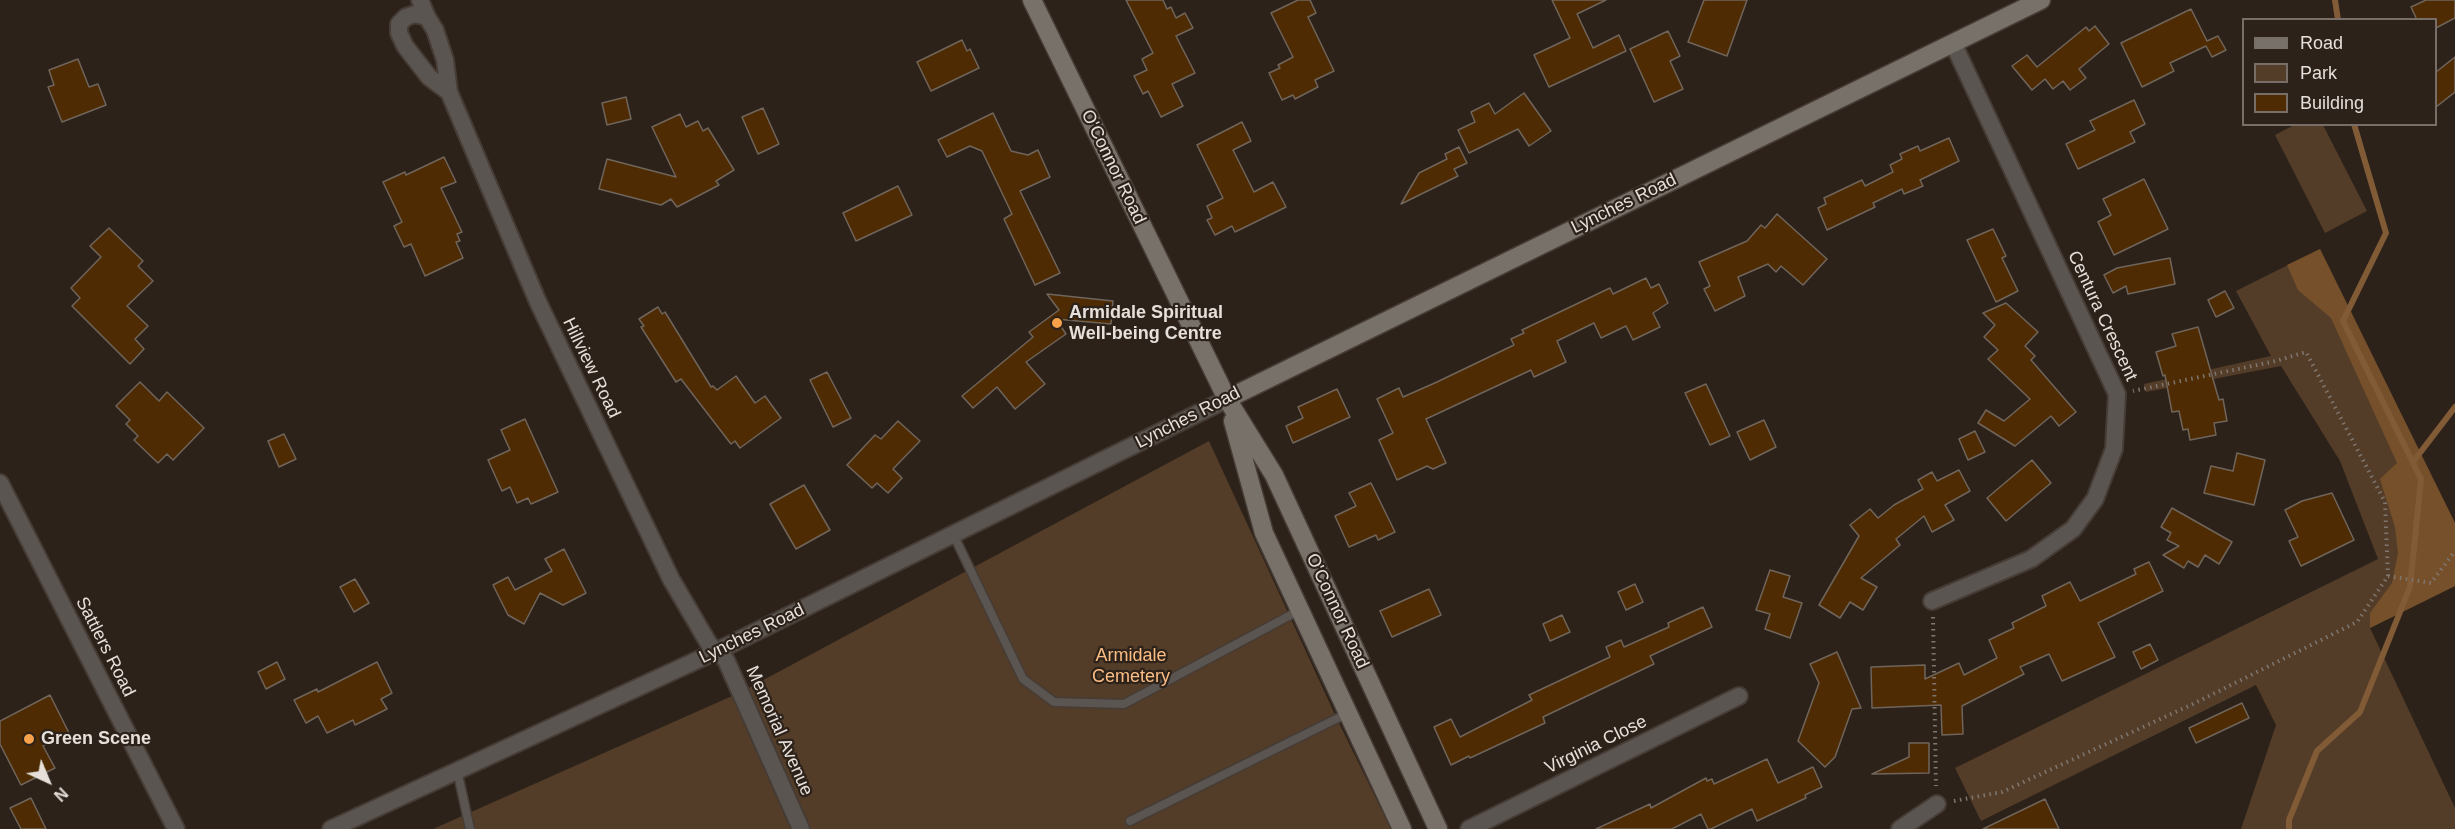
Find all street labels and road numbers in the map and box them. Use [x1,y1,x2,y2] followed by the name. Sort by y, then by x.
[1076,106,1150,228] street label: O'Connor Road
[1568,169,1680,239] street label: Lynches Road
[2062,248,2142,384] street label: Centura Crescent
[557,314,625,422] street label: Hillview Road
[1132,382,1244,454] street label: Lynches Road
[1301,550,1373,672] street label: O'Connor Road
[71,594,139,700] street label: Sattlers Road
[696,599,808,669] street label: Lynches Road
[741,663,817,799] street label: Memorial Avenue
[1542,711,1650,779] street label: Virginia Close

